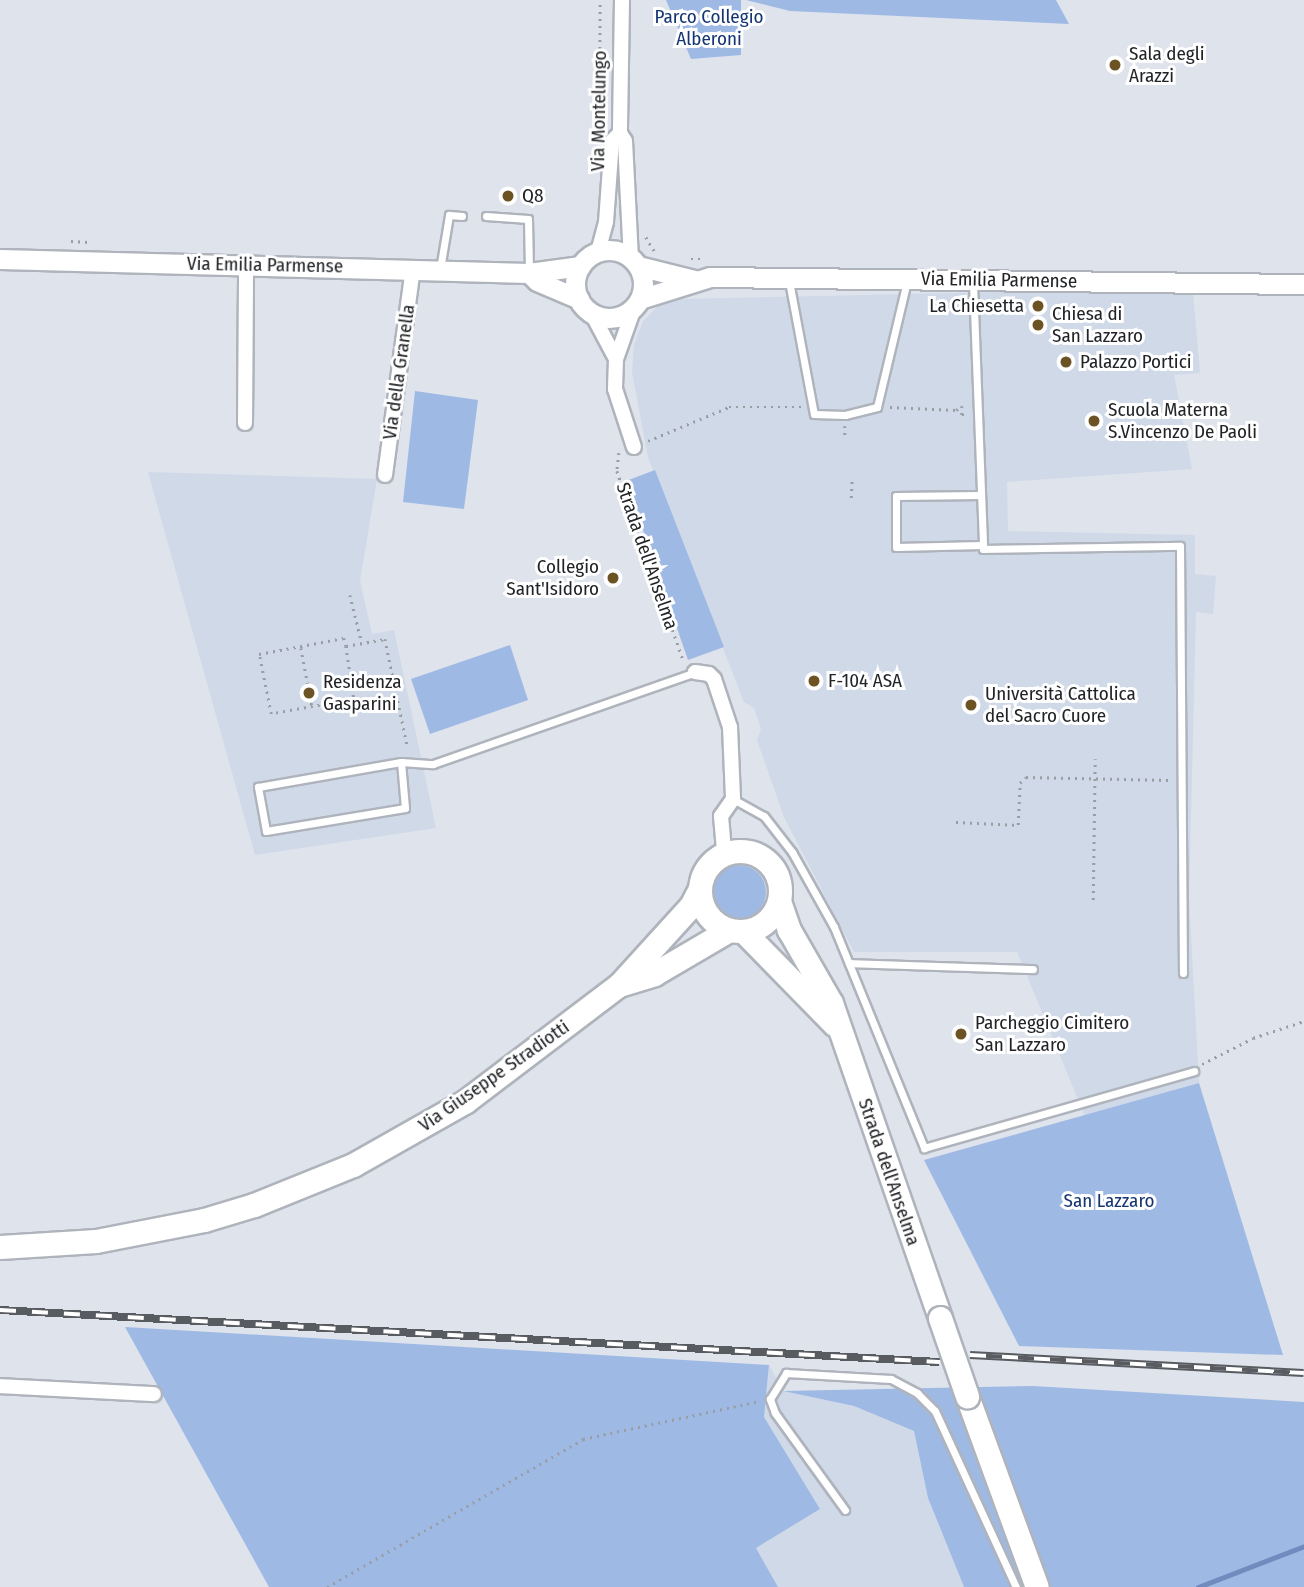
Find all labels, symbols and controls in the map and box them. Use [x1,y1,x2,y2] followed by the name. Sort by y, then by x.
[655,6,763,50] park label: Parco Collegio Alberoni
[1129,43,1205,87] place label: Sala degli Arazzi
[587,50,611,172] street label: Via Montelungo
[1107,57,1123,73] marker: Sala degli Arazzi
[522,185,543,207] place label: Q8
[500,188,516,204] marker: Q8
[187,252,343,278] street label: Via Emilia Parmense
[921,267,1077,293] street label: Via Emilia Parmense
[929,295,1024,317] place label: La Chiesetta
[1030,298,1046,314] marker: La Chiesetta
[378,303,420,441] street label: Via della Granella
[1052,303,1143,347] place label: Chiesa di San Lazzaro
[1030,317,1046,333] marker: Chiesa di San Lazzaro
[1080,351,1192,373] place label: Palazzo Portici
[1058,354,1074,370] marker: Palazzo Portici
[1108,399,1257,443] place label: Scuola Materna S.Vincenzo De Paoli
[1086,413,1102,429] marker: Scuola Materna S.Vincenzo De Paoli
[611,479,683,633] street label: Strada dell'Anselma
[506,556,599,600] place label: Collegio Sant'Isidoro
[605,570,621,586] marker: Collegio Sant'Isidoro
[828,670,902,692] place label: F-104 ASA
[323,671,402,715] place label: Residenza Gasparini
[806,673,822,689] marker: F-104 ASA
[985,683,1136,727] place label: Università Cattolica del Sacro Cuore
[301,685,317,701] marker: Residenza Gasparini
[963,697,979,713] marker: Università Cattolica del Sacro Cuore
[975,1012,1129,1056] place label: Parcheggio Cimitero San Lazzaro
[414,1015,574,1137] street label: Via Giuseppe Stradiotti
[953,1026,969,1042] marker: Parcheggio Cimitero San Lazzaro
[853,1095,925,1249] street label: Strada dell'Anselma
[1064,1190,1154,1212] park label: San Lazzaro

